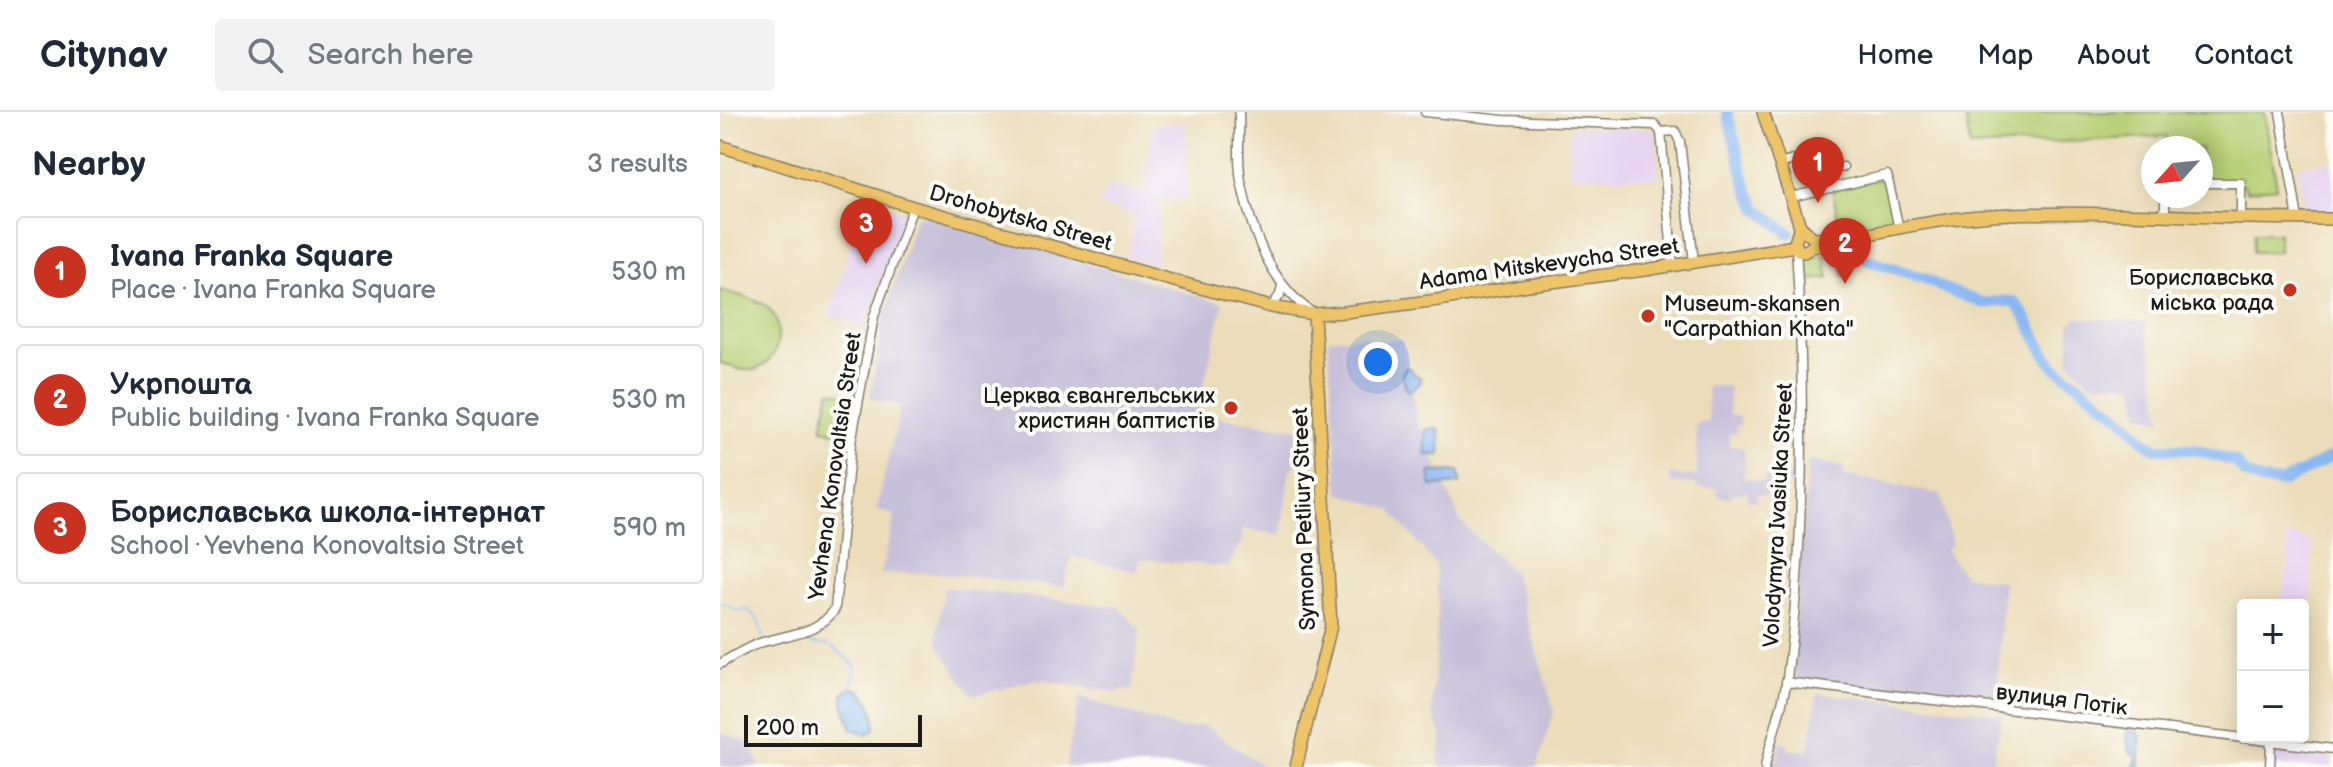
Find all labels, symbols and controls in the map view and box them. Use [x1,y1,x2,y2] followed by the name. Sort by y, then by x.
[215,19,775,91] search box
[40,33,167,78] text: Citynav
[243,33,287,77] icon: search
[307,37,474,73] text: Search here
[1857,39,1933,72] text: Home
[1977,39,2034,72] text: Map
[2078,39,2150,72] text: About
[2194,39,2293,72] text: Contact
[2141,136,2213,208] north arrow
[1792,137,1844,203] pin: 1
[32,144,146,185] text: Nearby
[587,149,688,180] text: 3 results
[926,179,1115,258] street label: Drohobytska Street
[840,198,892,264] pin: 3
[1819,218,1871,284] pin: 2
[1417,233,1681,296] street label: Adama Mitskevycha Street
[110,239,393,275] text: Ivana Franka Square
[55,257,65,288] text: 1
[611,257,686,288] text: 530 m
[2129,265,2274,317] place label: Бориславська міська рада
[110,275,436,306] text: Place · Ivana Franka Square
[2281,281,2299,299] marker: Бориславська міська рада
[1664,291,1854,343] place label: Museum-skansen "Carpathian Khata"
[1639,307,1657,325] marker: Museum-skansen "Carpathian Khata"
[803,330,868,603] street label: Yevhena Konovaltsia Street
[1358,342,1398,382] your location
[110,367,252,403] text: Укрпошта
[1758,382,1799,648] street label: Volodymyra Ivasiuka Street
[983,383,1215,435] place label: Церква євангельських християн баптистів
[52,385,68,416] text: 2
[611,385,686,416] text: 530 m
[1222,399,1240,417] marker: Церква євангельських християн баптистів
[110,403,539,434] text: Public building · Ivana Franka Square
[1287,407,1322,631] street label: Symona Petliury Street
[110,495,545,531] text: Бориславська школа-інтернат
[52,513,68,544] text: 3
[612,513,686,544] text: 590 m
[110,531,524,562] text: School · Yevhena Konovaltsia Street
[2237,599,2309,743] map controls
[2237,599,2309,671] button: +
[2237,671,2309,743] button: −
[1994,679,2129,722] street label: вулиця Потік
[744,711,922,747] scale bar
[756,715,819,742] text: 200 m

